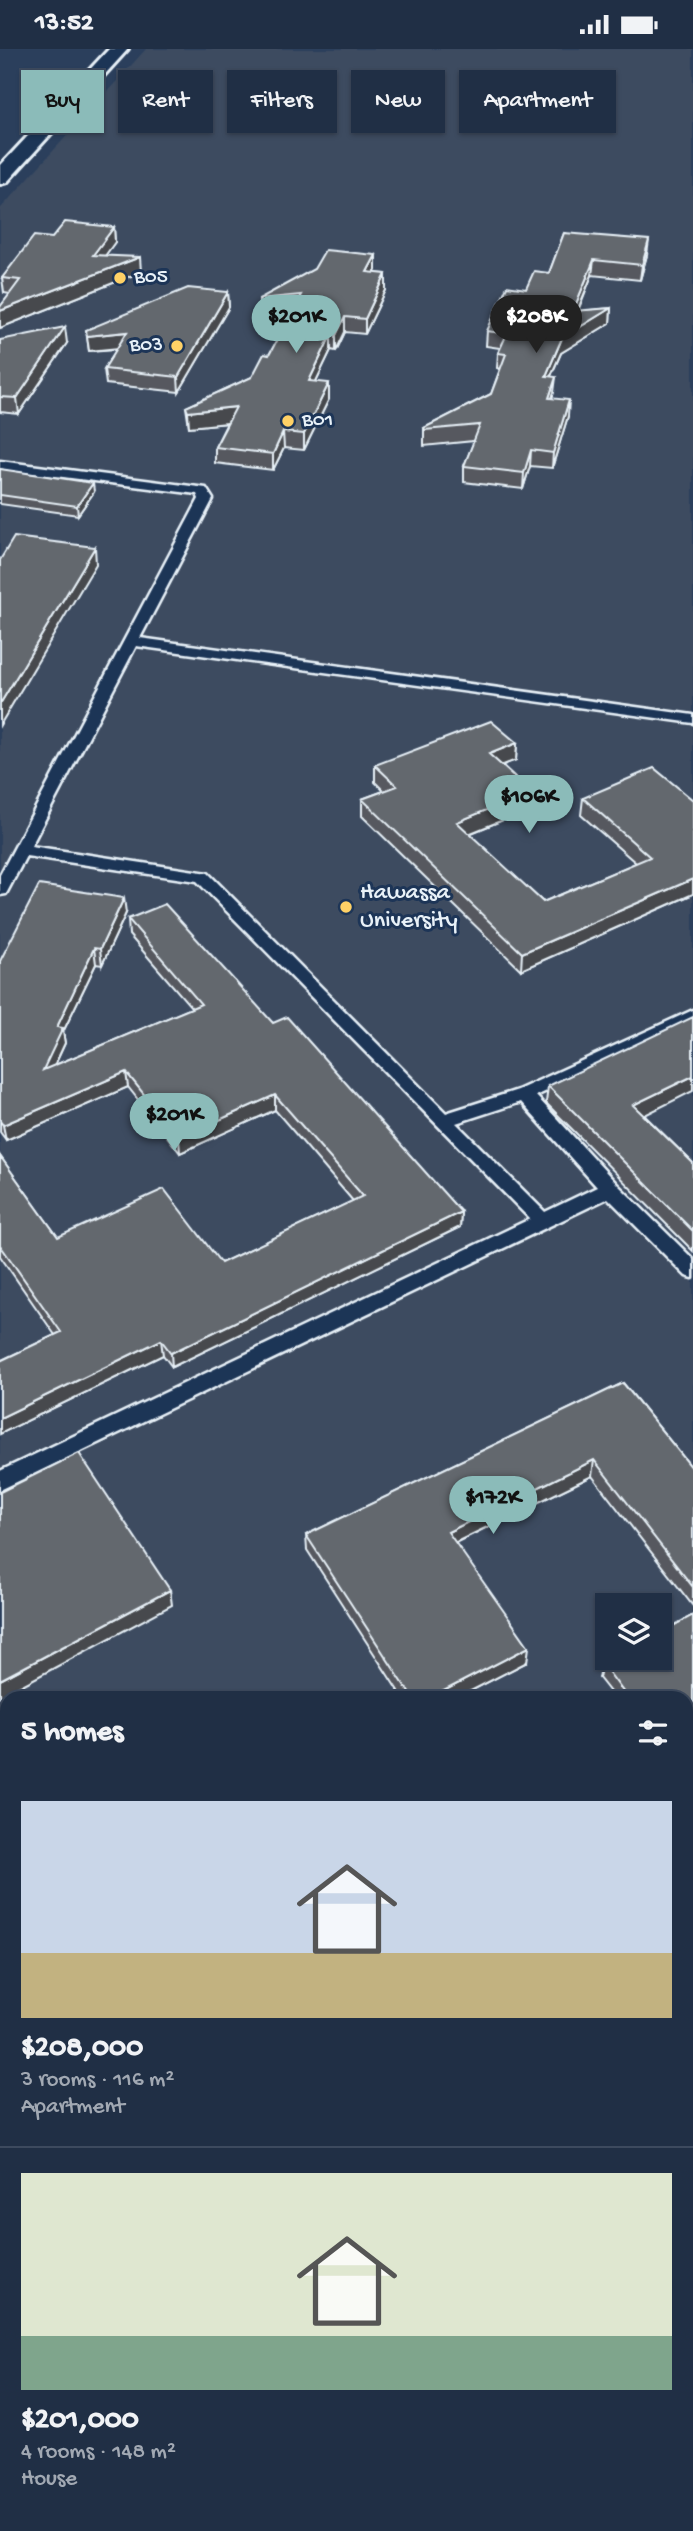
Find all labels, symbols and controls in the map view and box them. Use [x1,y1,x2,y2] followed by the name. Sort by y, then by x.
[35,9,94,40] text: 13:52
[21,70,104,133] chip: Buy
[118,70,213,133] chip: Rent
[227,70,337,133] chip: Filters
[351,70,445,133] chip: New
[459,70,616,133] chip: Apartment
[133,266,168,291] place label: B05
[112,270,128,286] marker: B05
[247,295,345,355] pin: $201K
[487,295,585,355] pin: $208K
[268,304,324,331] text: $201K
[506,304,566,331] text: $208K
[128,334,163,359] place label: B03
[169,338,185,354] marker: B03
[301,409,333,434] place label: B01
[280,413,296,429] marker: B01
[480,775,578,835] pin: $106K
[500,784,558,811] text: $106K
[360,879,458,936] place label: Hawassa University
[338,899,354,915] marker: Hawassa University
[125,1093,223,1153] pin: $201K
[146,1102,202,1129] text: $201K
[444,1477,542,1536] pin: $172K
[465,1485,521,1512] text: $172K
[595,1593,672,1670] map controls
[595,1593,672,1670] button: layers
[634,1714,672,1752] icon: filters
[21,1716,123,1751] text: 5 homes
[284,1846,410,1972] icon: home
[21,2032,143,2067] text: $208,000
[21,2067,174,2094] text: 3 rooms · 116 m²
[21,2094,125,2121] text: Apartment
[284,2218,410,2344] icon: home
[21,2404,139,2439] text: $201,000
[21,2439,176,2466] text: 4 rooms · 148 m²
[21,2466,77,2493] text: House

